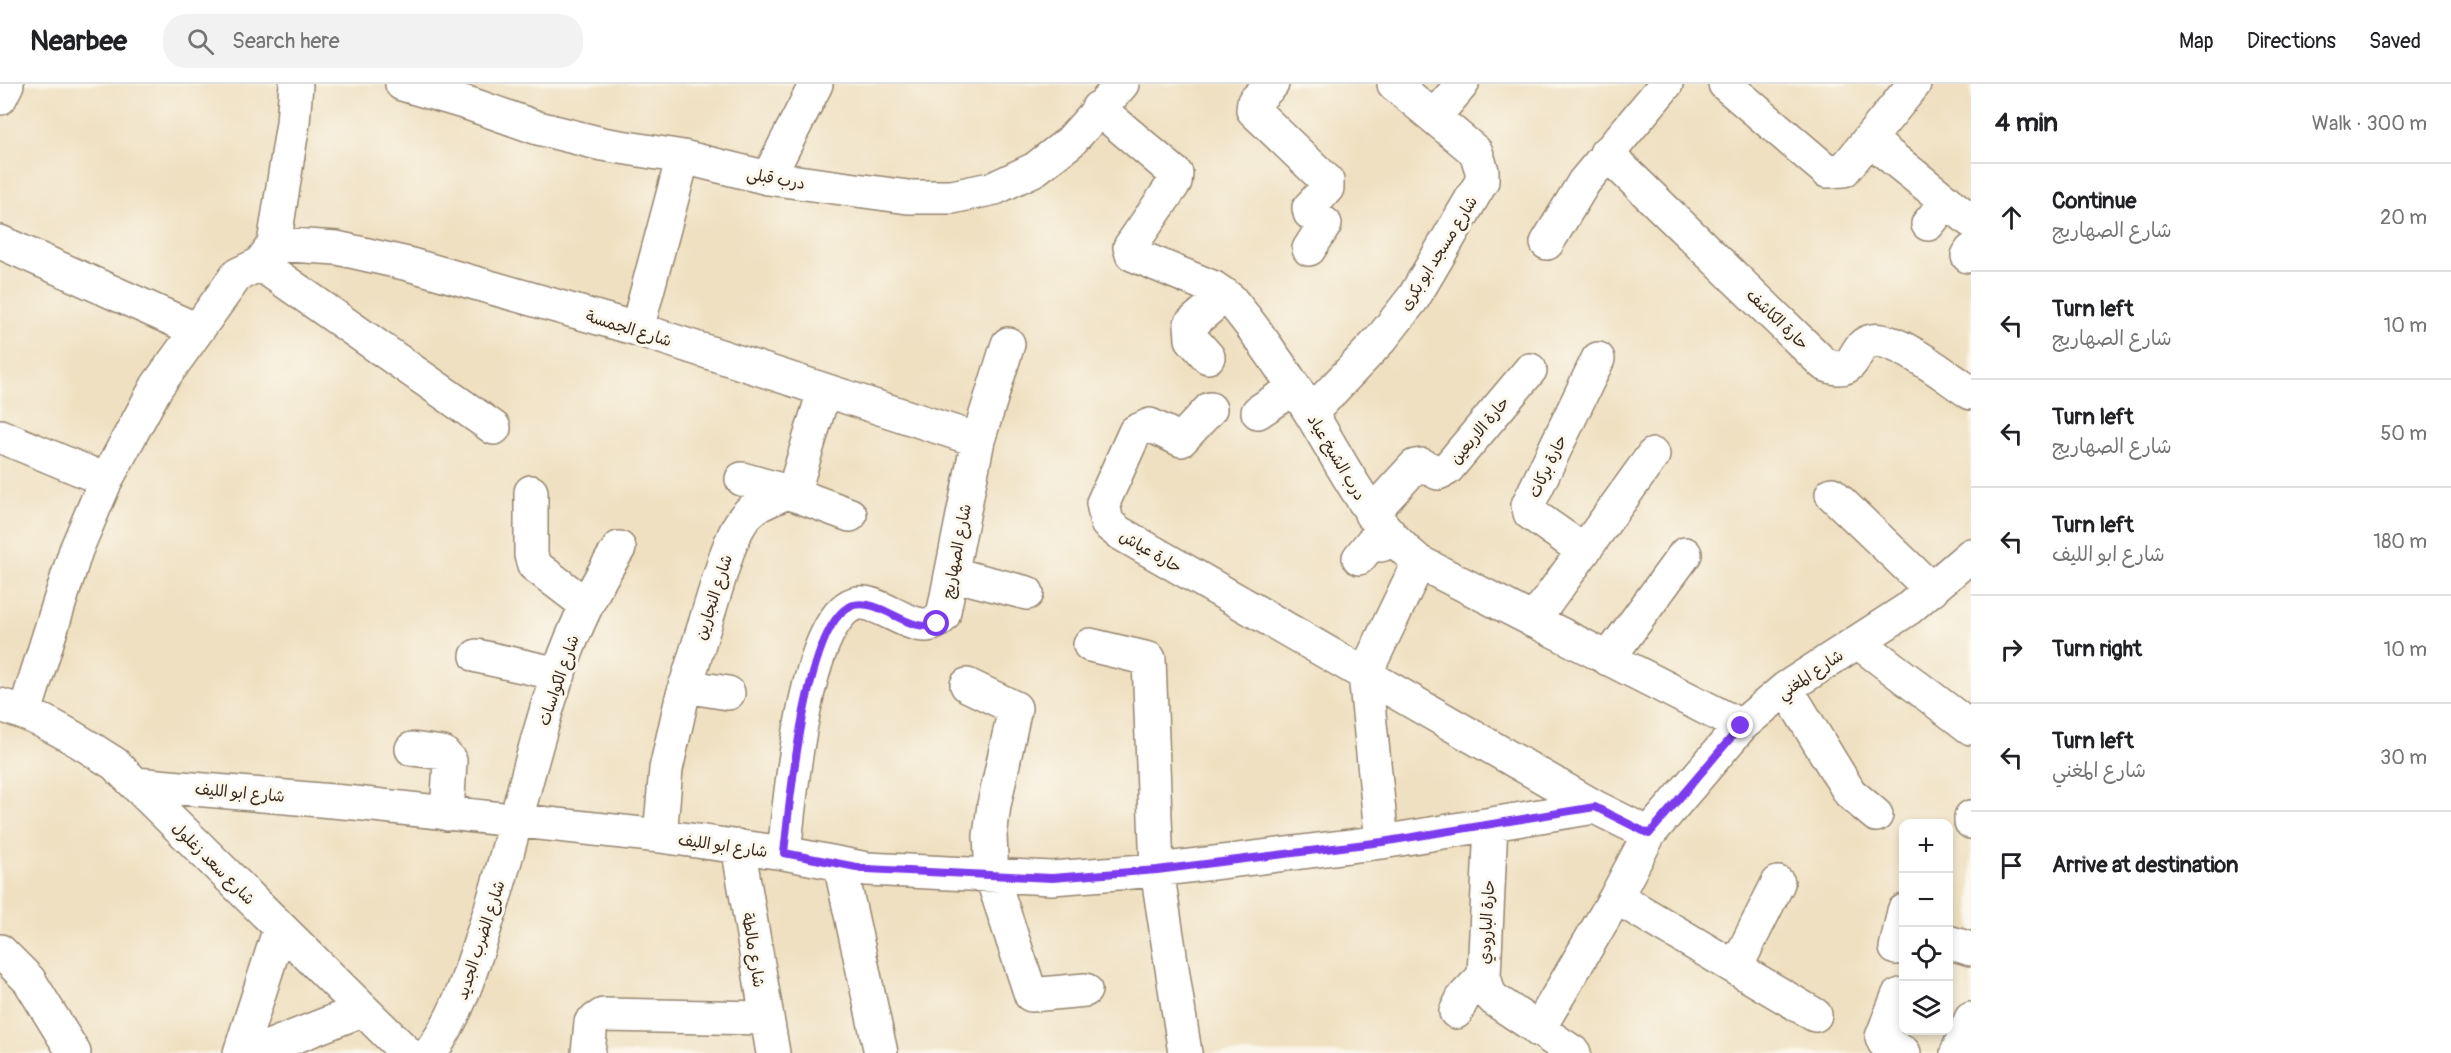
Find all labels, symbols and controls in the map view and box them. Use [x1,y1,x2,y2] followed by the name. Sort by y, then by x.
[163,14,583,68] search box
[30,24,127,59] text: Nearbee
[184,25,217,58] icon: search
[232,27,340,55] text: Search here
[2179,28,2214,55] text: Map
[2247,28,2336,55] text: Directions
[2369,28,2421,55] text: Saved
[1995,107,2058,139] text: 4 min
[2312,111,2427,136] text: Walk · 300 m
[745,164,807,194] street label: درب قبلى
[2052,187,2136,215] text: Continue
[1396,193,1483,315] street label: شارع مسجد ابو بكرى
[1995,201,2028,234] icon: ahead
[2380,205,2427,230] text: 20 m
[2052,218,2172,243] text: شارع الصهاريج
[1742,285,1813,354] street label: حارة الكاشف
[2052,295,2134,323] text: Turn left
[583,306,674,352] street label: شارع الجمسة
[1995,309,2028,342] icon: left
[2383,313,2427,338] text: 10 m
[2052,326,2172,351] text: شارع الصهاريج
[1446,393,1514,468] street label: حارة الاربعين
[2052,403,2134,431] text: Turn left
[1303,411,1370,504] street label: درب الشيخ عياد
[1995,417,2028,450] icon: left
[2380,421,2427,446] text: 50 m
[1524,432,1572,501] street label: حارة بركات
[2052,434,2172,459] text: شارع الصهاريج
[938,502,977,600] street label: شارع الصهاريج
[2052,511,2134,539] text: Turn left
[1995,525,2028,558] icon: left
[1116,526,1185,578] street label: حارة عياش
[2373,529,2427,554] text: 180 m
[2052,542,2165,567] text: شارع ابو الليف
[691,552,738,643] street label: شارع النجارين
[923,610,949,636] route start
[534,632,585,729] street label: شارع الكواسات
[1995,633,2028,666] icon: right
[2052,635,2142,663] text: Turn right
[2383,637,2427,662] text: 10 m
[1774,646,1850,707] street label: شارع المغني
[1727,712,1753,738] route end
[2052,727,2134,755] text: Turn left
[1995,741,2028,774] icon: left
[2380,745,2427,770] text: 30 m
[2052,758,2146,783] text: شارع المغني
[194,779,286,808] street label: شارع ابو الليف
[167,818,259,910] street label: شارع سعد زغلول
[1899,819,1953,1035] map controls
[1899,819,1953,873] button: +
[677,830,769,863] street label: شارع ابو الليف
[1995,849,2028,882] icon: arrive
[2052,851,2238,879] text: Arrive at destination
[1899,873,1953,927] button: −
[452,878,511,1003] street label: شارع الضرب الجديد
[1475,879,1500,965] street label: حارة البارودي
[736,911,769,989] street label: شارع مالطة
[1899,927,1953,981] button: locate
[1899,981,1953,1035] button: layers

